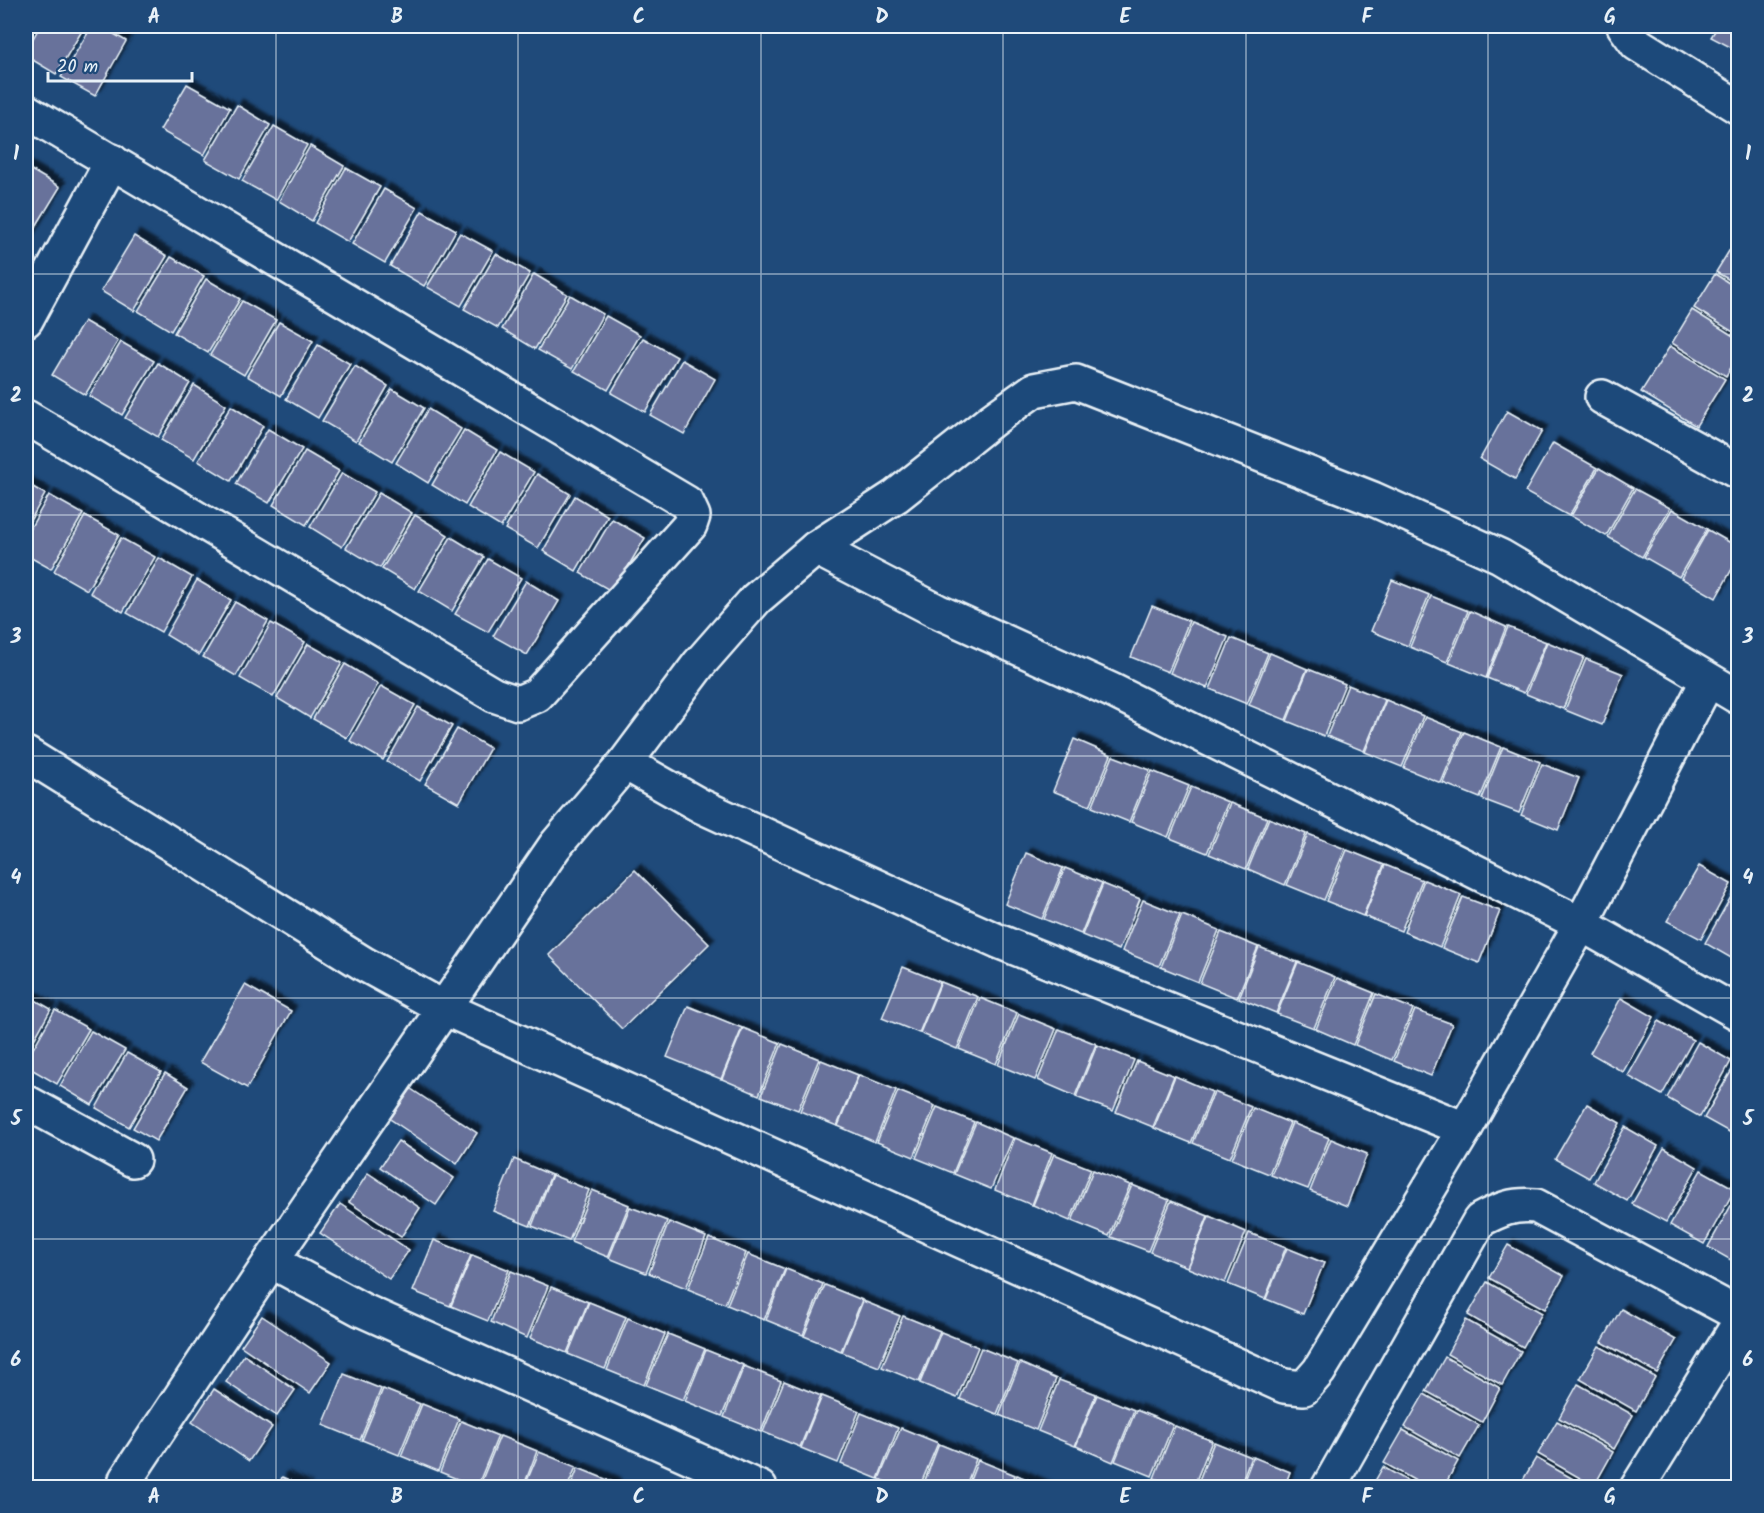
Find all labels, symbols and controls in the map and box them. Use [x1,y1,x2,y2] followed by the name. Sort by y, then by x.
[148,2,160,34] text: A
[391,2,403,34] text: B
[633,2,645,34] text: C
[875,2,889,34] text: D
[1119,2,1131,34] text: E
[1362,2,1374,34] text: F
[1604,2,1616,34] text: G
[48,45,192,83] scale bar
[57,53,98,82] text: 20 m
[13,139,19,171] text: 1
[1745,139,1751,171] text: 1
[10,381,22,413] text: 2
[1742,381,1754,413] text: 2
[10,622,22,654] text: 3
[1742,622,1754,654] text: 3
[11,863,22,895] text: 4
[1743,863,1754,895] text: 4
[10,1104,23,1136] text: 5
[1742,1104,1755,1136] text: 5
[11,1345,22,1377] text: 6
[1743,1345,1754,1377] text: 6
[148,1482,160,1513] text: A
[391,1482,403,1513] text: B
[633,1482,645,1513] text: C
[875,1482,889,1513] text: D
[1119,1482,1131,1513] text: E
[1362,1482,1374,1513] text: F
[1604,1482,1616,1513] text: G

